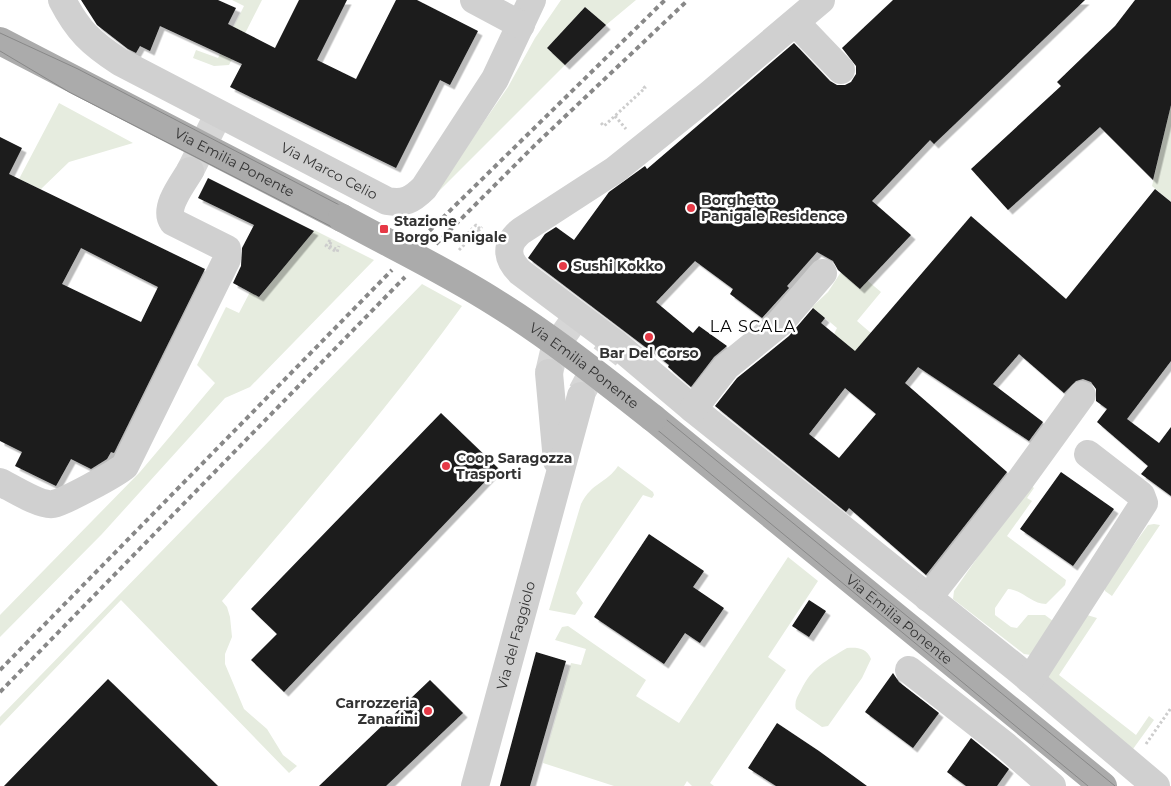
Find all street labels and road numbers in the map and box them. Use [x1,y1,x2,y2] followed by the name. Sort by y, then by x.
[171,124,298,201] street label: Via Emilia Ponente
[278,138,381,204] street label: Via Marco Celio
[526,318,643,413] street label: Via Emilia Ponente
[842,570,956,668] street label: Via Emilia Ponente
[493,579,539,692] street label: Via del Faggiolo

